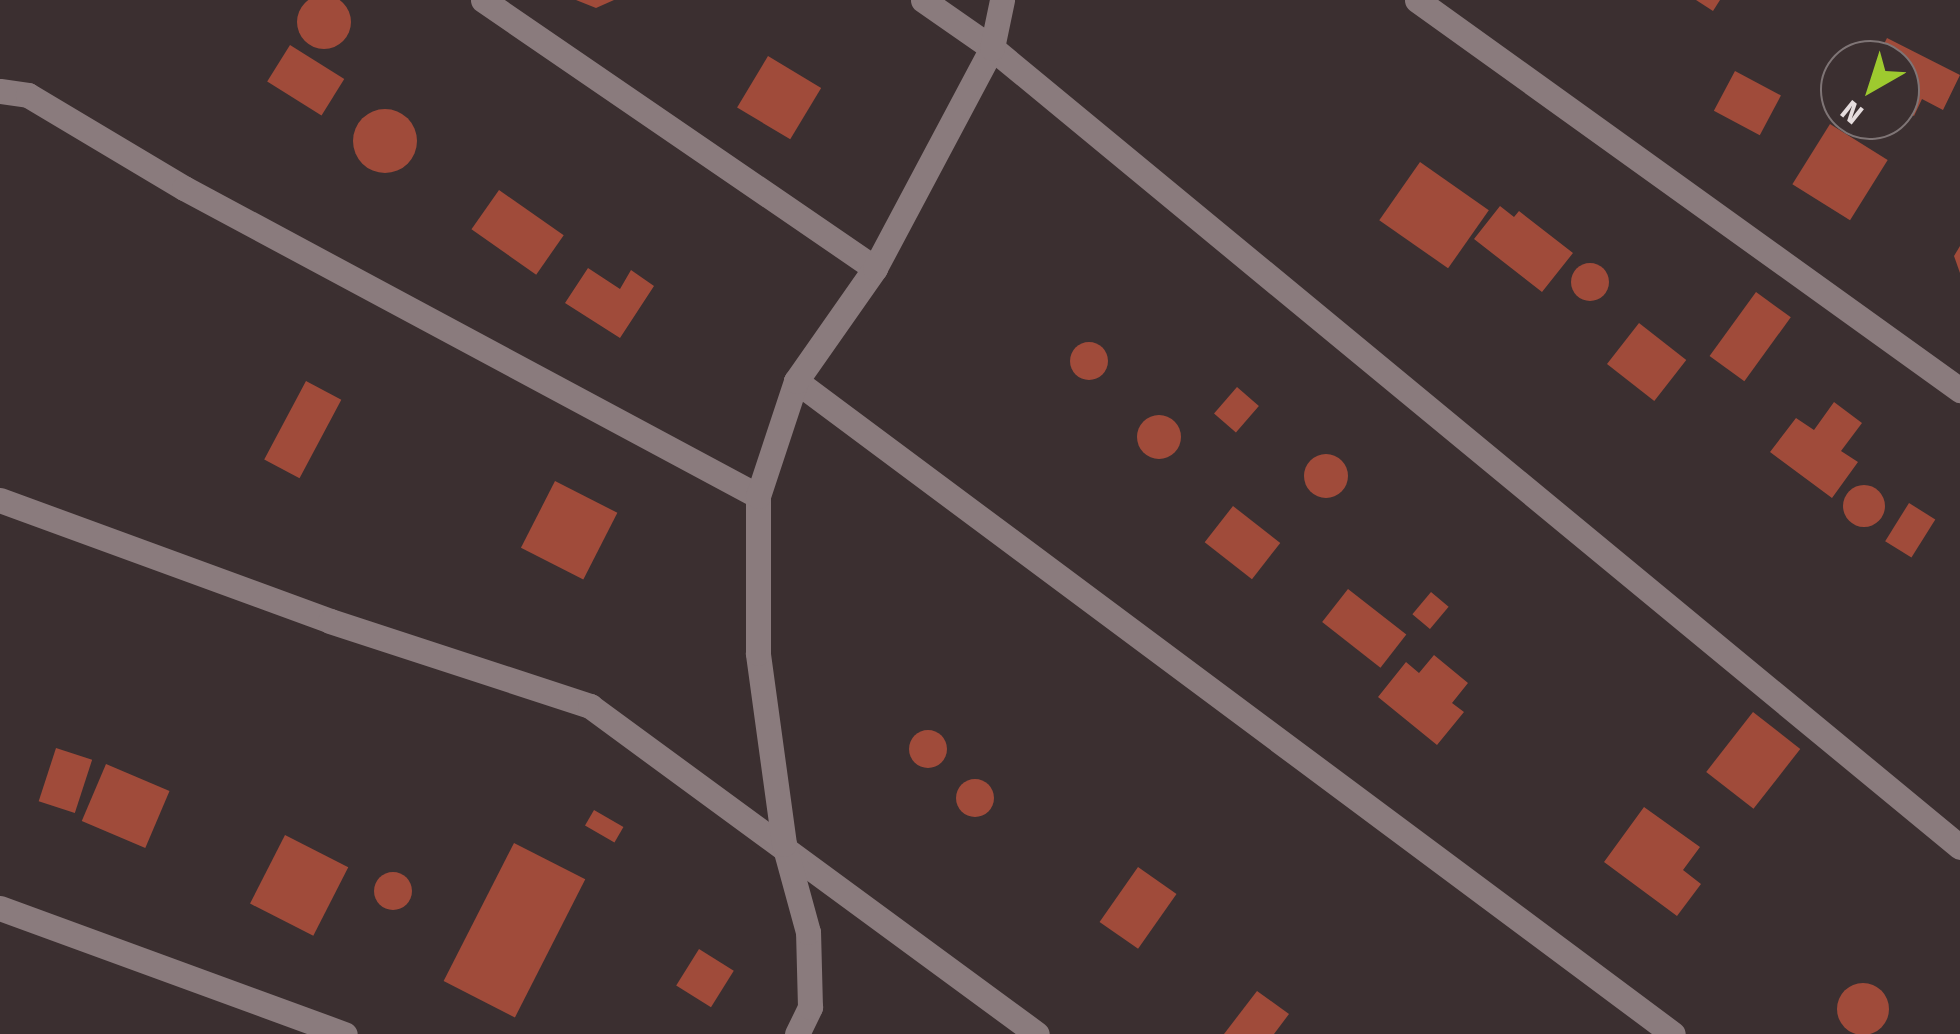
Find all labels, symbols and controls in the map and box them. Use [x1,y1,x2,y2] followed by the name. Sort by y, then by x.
[1820,40,1920,140] north arrow
[1834,93,1870,131] text: N

